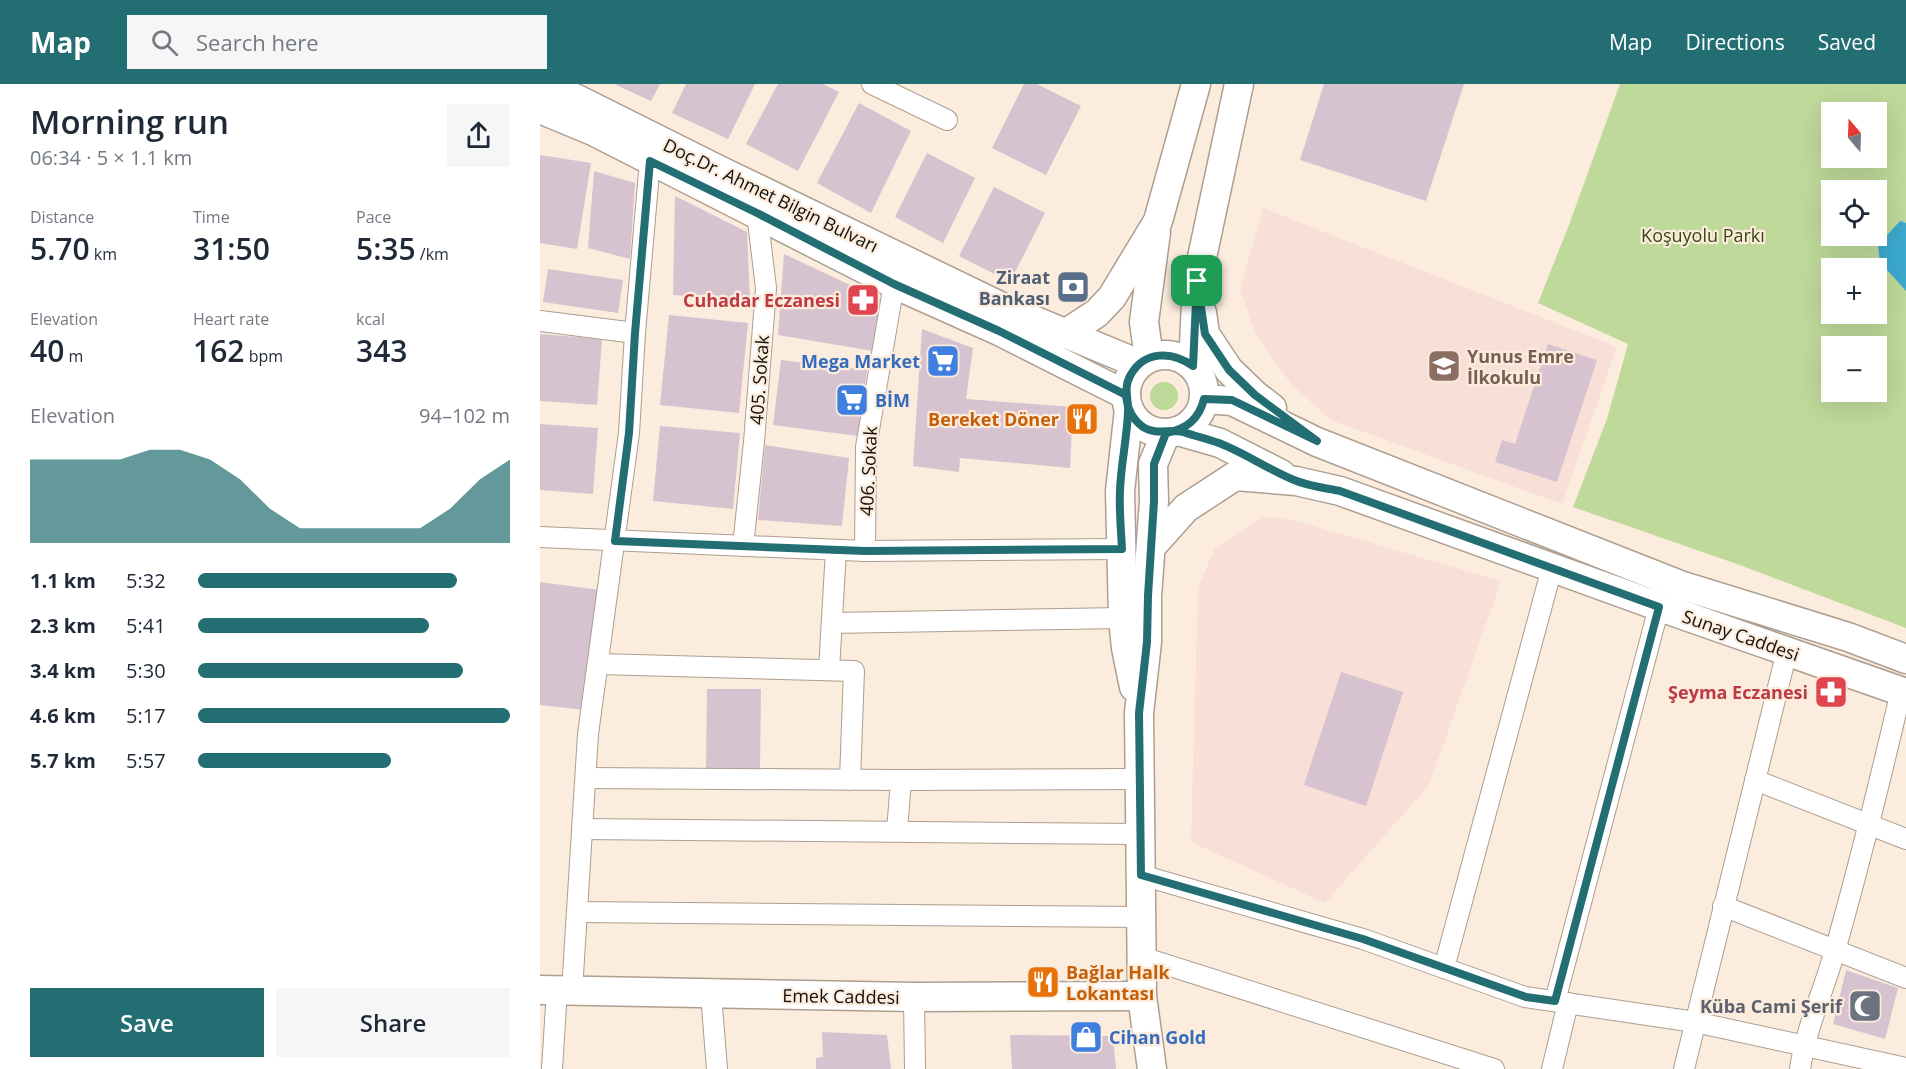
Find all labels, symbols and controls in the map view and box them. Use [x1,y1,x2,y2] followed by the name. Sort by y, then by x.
[127,15,547,69] search box
[30,23,91,61] text: Map
[148,26,181,59] icon: search
[196,27,319,57] text: Search here
[1609,28,1652,56] text: Map
[1685,28,1785,56] text: Directions
[1818,28,1876,56] text: Saved
[30,99,229,144] text: Morning run
[1821,102,1887,168] north arrow
[1821,102,1887,402] map controls
[447,104,510,167] button: share
[660,132,882,258] street label: Doç.Dr. Ahmet Bilgin Bulvarı
[30,144,192,171] text: 06:34 · 5 × 1.1 km
[1821,180,1887,246] button: locate
[30,206,94,228] text: Distance
[193,206,230,228] text: Time
[356,206,391,228] text: Pace
[1641,223,1765,247] park label: Koşuyolu Parkı
[30,228,90,269] text: 5.70
[193,228,270,269] text: 31:50
[356,228,416,269] text: 5:35
[90,243,117,265] text: km
[416,243,449,265] text: /km
[1171,255,1222,306] pin
[1821,258,1887,324] button: +
[1180,264,1213,297] icon: arrive
[979,265,1050,310] place label: Ziraat Bankası
[1055,269,1091,305] bank icon: Ziraat Bankası
[845,282,881,318] pharmacy icon: Cuhadar Eczanesi
[683,288,840,312] place label: Cuhadar Eczanesi
[30,308,98,330] text: Elevation
[193,308,269,330] text: Heart rate
[356,308,385,330] text: kcal
[30,330,64,371] text: 40
[193,330,244,371] text: 162
[356,330,407,371] text: 343
[744,334,774,426] street label: 405. Sokak
[1821,336,1887,402] button: −
[925,343,961,379] supermarket icon: Mega Market
[1467,344,1574,389] place label: Yunus Emre İlkokulu
[64,345,83,367] text: m
[244,345,283,367] text: bpm
[1426,348,1462,384] school or university icon: Yunus Emre İlkokulu
[801,349,920,373] place label: Mega Market
[834,382,870,418] supermarket icon: BİM
[875,388,910,412] place label: BİM
[1064,401,1100,437] restaurant icon: Bereket Döner
[30,402,115,429] text: Elevation
[419,402,510,429] text: 94–102 m
[928,407,1059,431] place label: Bereket Döner
[854,425,882,517] street label: 406. Sokak
[30,567,96,594] text: 1.1 km
[126,567,166,594] text: 5:32
[1679,604,1803,666] street label: Sunay Caddesi
[30,612,96,639] text: 2.3 km
[126,612,166,639] text: 5:41
[30,657,96,684] text: 3.4 km
[126,657,166,684] text: 5:30
[1813,674,1849,710] pharmacy icon: Şeyma Eczanesi
[1668,680,1808,704] place label: Şeyma Eczanesi
[30,702,96,729] text: 4.6 km
[126,702,166,729] text: 5:17
[30,747,96,774] text: 5.7 km
[126,747,166,774] text: 5:57
[1066,960,1170,1005] place label: Bağlar Halk Lokantası
[1025,964,1061,1000] restaurant icon: Bağlar Halk Lokantası
[782,983,900,1009] street label: Emek Caddesi
[30,988,264,1057] button: Save
[276,988,510,1057] button: Share
[1847,988,1883,1024] mosque icon: Küba Cami Şerif
[1700,994,1843,1018] place label: Küba Cami Şerif
[1068,1019,1104,1055] shop icon: Cihan Gold
[1109,1025,1206,1049] place label: Cihan Gold

